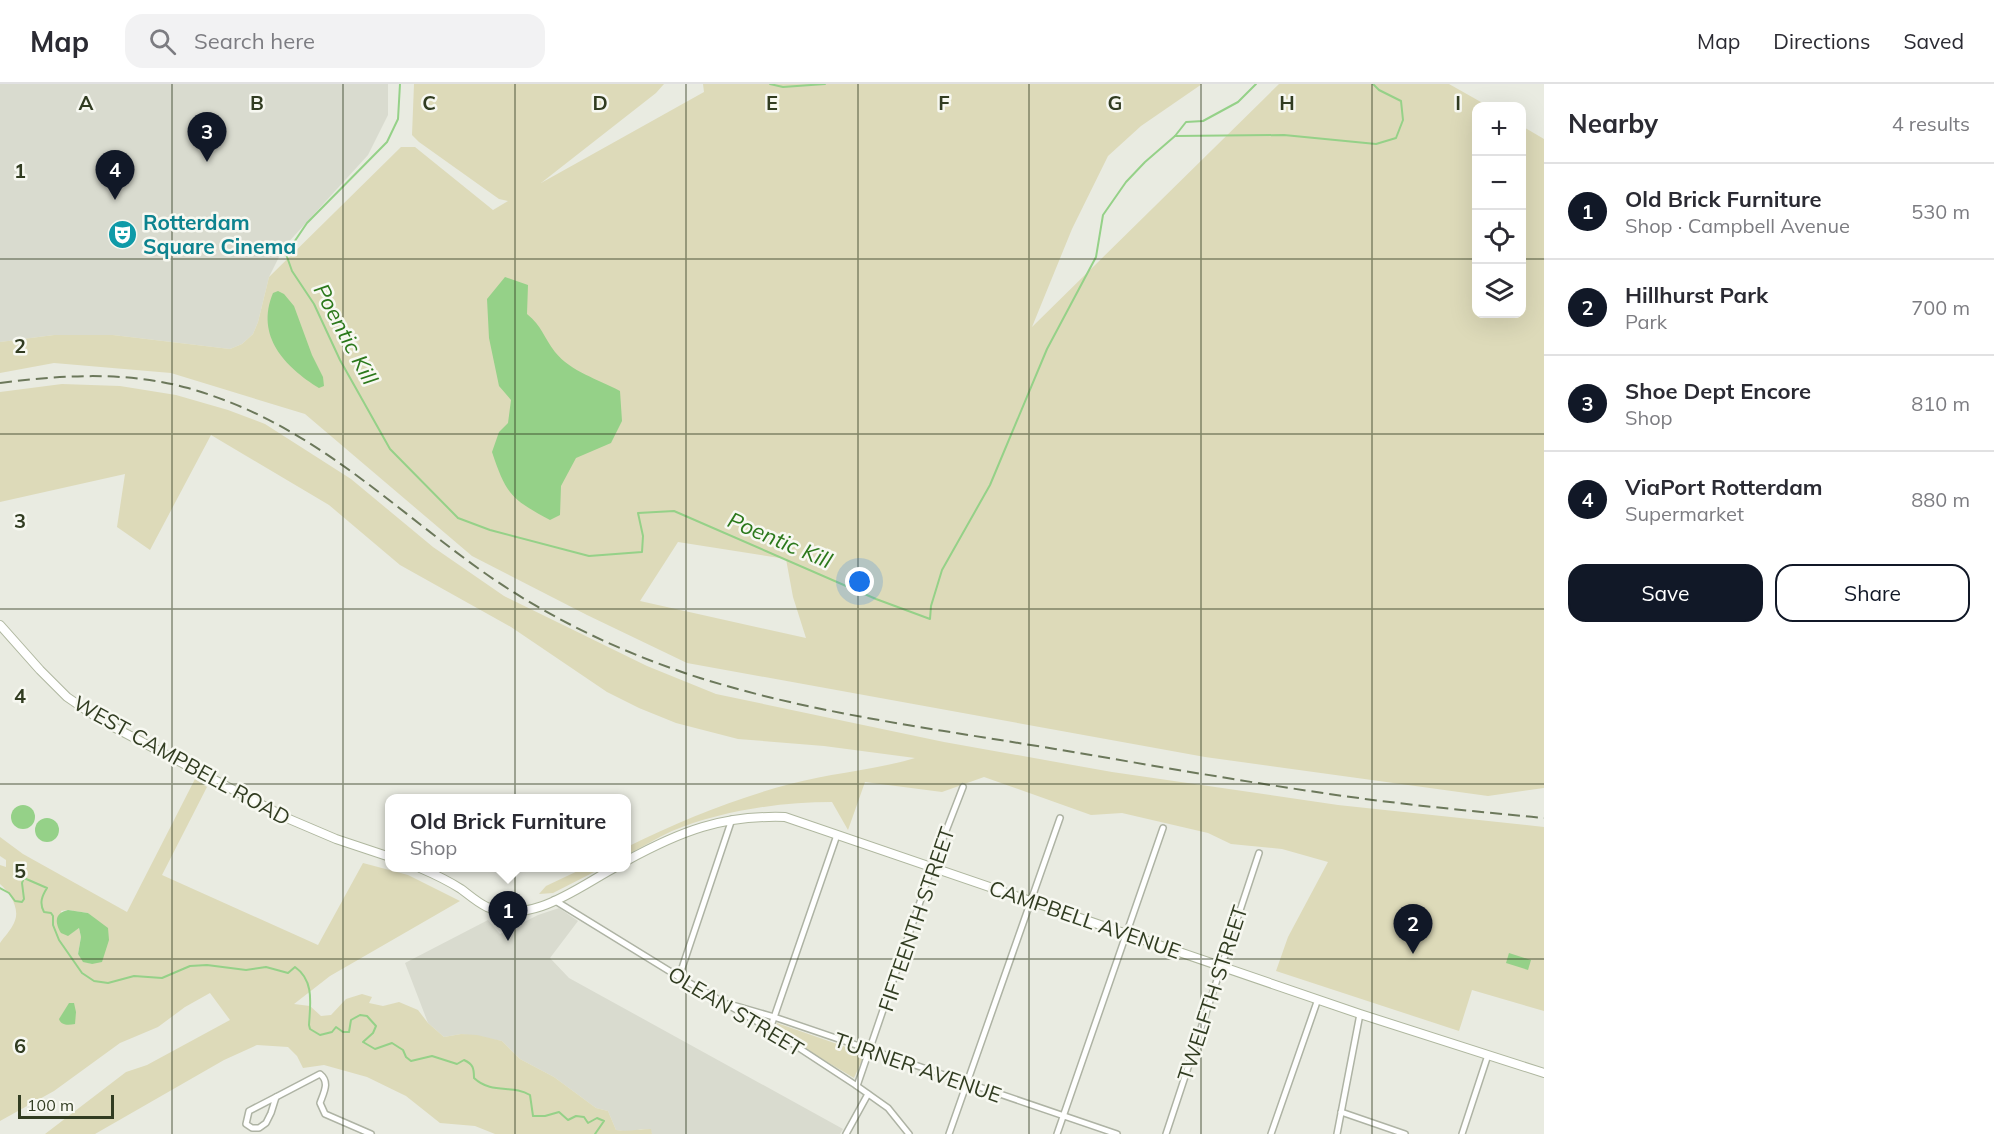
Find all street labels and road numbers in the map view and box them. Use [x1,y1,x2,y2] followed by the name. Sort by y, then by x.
[69,689,295,831] street label: WEST CAMPBELL ROAD
[872,823,960,1015] street label: FIFTEENTH STREET
[986,874,1184,964] street label: CAMPBELL AVENUE
[1171,902,1253,1084] street label: TWELFTH STREET
[664,960,809,1062] street label: OLEAN STREET
[831,1026,1005,1108] street label: TURNER AVENUE

